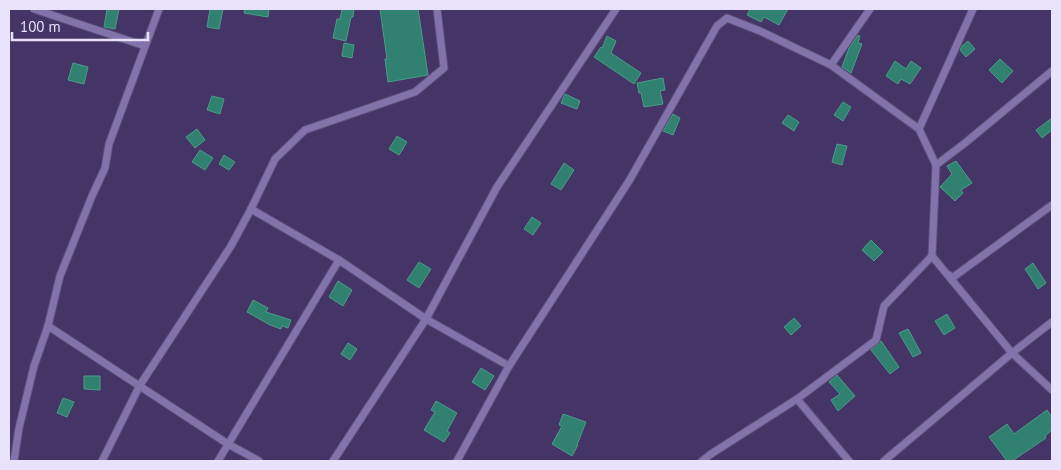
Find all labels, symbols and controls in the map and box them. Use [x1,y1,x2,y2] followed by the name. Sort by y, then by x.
[12,10,149,42] scale bar
[20,17,61,36] text: 100 m

